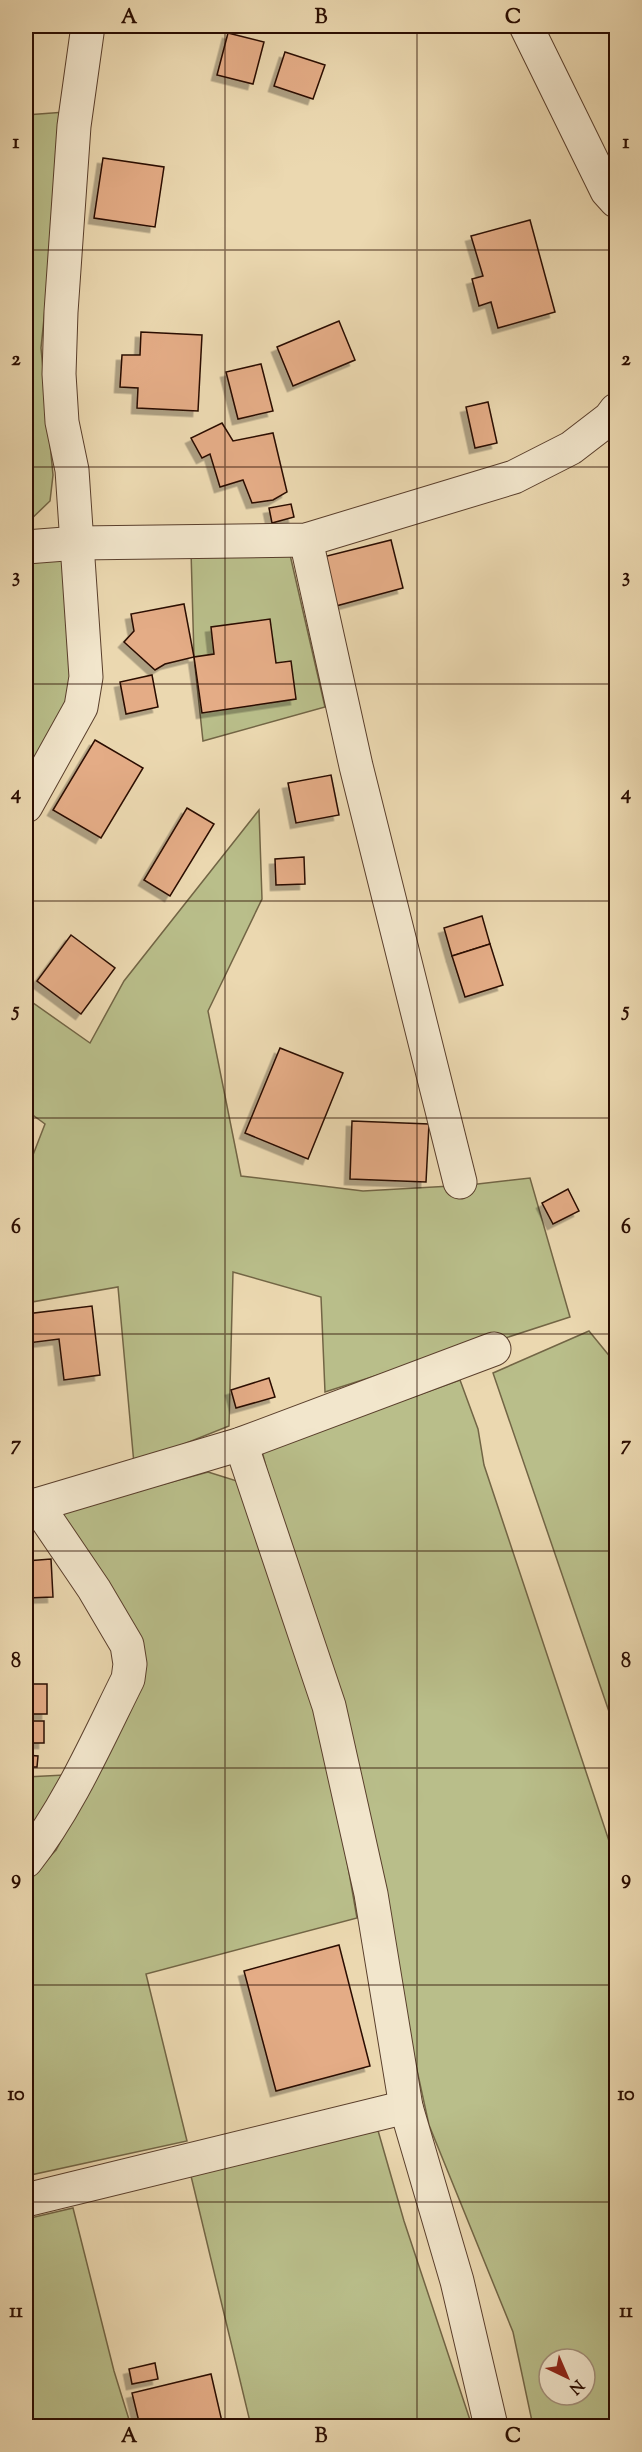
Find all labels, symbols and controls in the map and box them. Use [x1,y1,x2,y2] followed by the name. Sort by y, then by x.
[121,4,138,33] text: A
[315,4,328,33] text: B
[505,4,521,33] text: C
[13,129,20,158] text: 1
[623,129,630,158] text: 1
[11,346,21,375] text: 2
[621,346,631,375] text: 2
[12,563,20,592] text: 3
[622,563,630,592] text: 3
[10,780,21,809] text: 4
[620,780,631,809] text: 4
[11,997,20,1026] text: 5
[621,997,630,1026] text: 5
[11,1214,21,1243] text: 6
[621,1214,631,1243] text: 6
[11,1431,22,1460] text: 7
[621,1431,632,1460] text: 7
[11,1648,21,1677] text: 8
[621,1648,631,1677] text: 8
[11,1865,21,1894] text: 9
[621,1865,631,1894] text: 9
[7,2081,25,2110] text: 10
[617,2081,635,2110] text: 10
[9,2298,23,2327] text: 11
[619,2298,633,2327] text: 11
[537,2347,597,2407] north arrow
[563,2373,588,2399] text: N
[121,2423,138,2452] text: A
[315,2423,328,2452] text: B
[505,2423,521,2452] text: C

